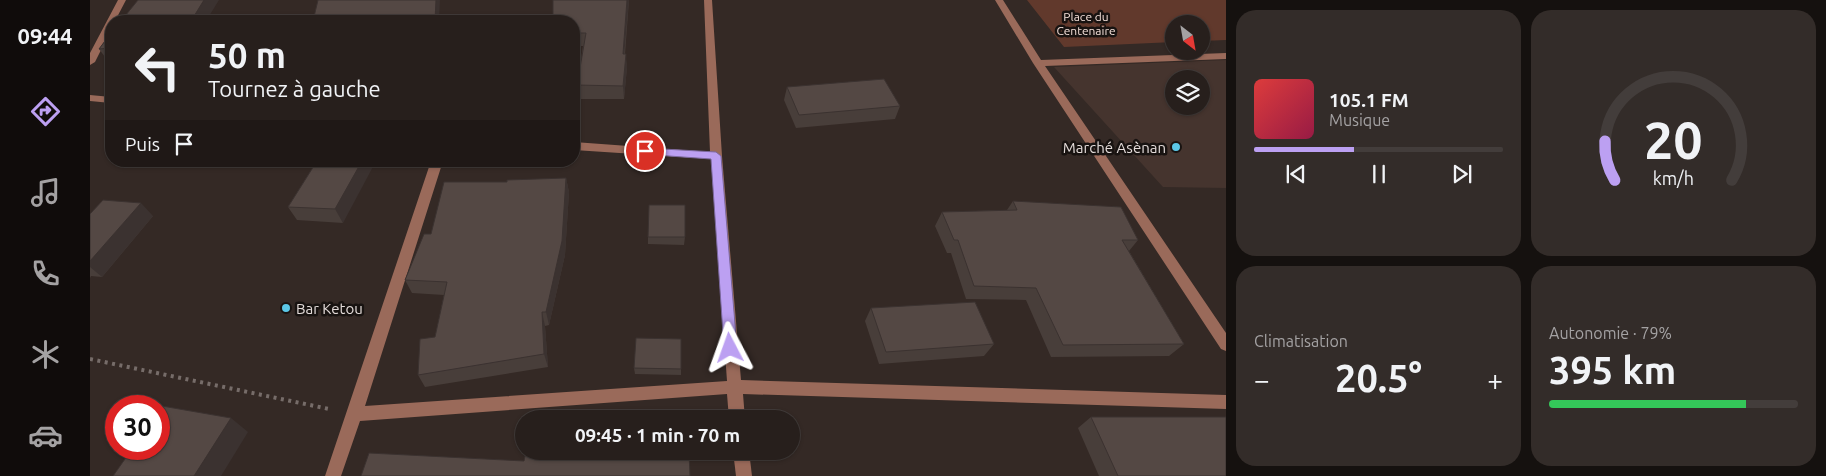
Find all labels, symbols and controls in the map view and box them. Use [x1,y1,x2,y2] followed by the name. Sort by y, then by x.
[1056,10,1116,37] park label: Place du Centenaire
[1165,15,1210,60] north arrow
[1165,15,1210,115] map controls
[17,23,73,48] text: 09:44
[125,35,190,100] icon: left
[208,35,286,75] text: 50 m
[1165,70,1210,115] button: layers
[208,76,381,101] text: Tournez à gauche
[1329,89,1409,111] text: 105.1 FM
[28,94,63,129] icon: directions
[1329,111,1390,129] text: Musique
[1644,111,1703,169] text: 20
[170,130,198,158] icon: arrive
[624,130,666,172] pin
[125,133,160,155] text: Puis
[631,137,659,165] icon: arrive
[1063,139,1166,156] place label: Marché Asènan
[1170,141,1182,153] marker: Marché Asènan
[1282,160,1310,188] icon: previous
[1365,160,1393,188] icon: pause
[1448,160,1476,188] icon: next
[1653,168,1694,188] text: km/h
[28,175,63,210] icon: music
[28,256,63,291] icon: phone
[296,300,363,317] place label: Bar Ketou
[280,302,292,314] marker: Bar Ketou
[703,321,755,373] position arrow
[1549,324,1672,342] text: Autonomie · 79%
[1254,332,1348,350] text: Climatisation
[28,337,63,372] icon: climate
[1549,349,1676,391] text: 395 km
[1335,357,1422,399] text: 20.5°
[1254,364,1270,395] text: −
[1487,364,1503,395] text: +
[105,395,170,460] speed limit sign: 30
[28,418,63,453] icon: car
[575,424,740,446] text: 09:45 · 1 min · 70 m

